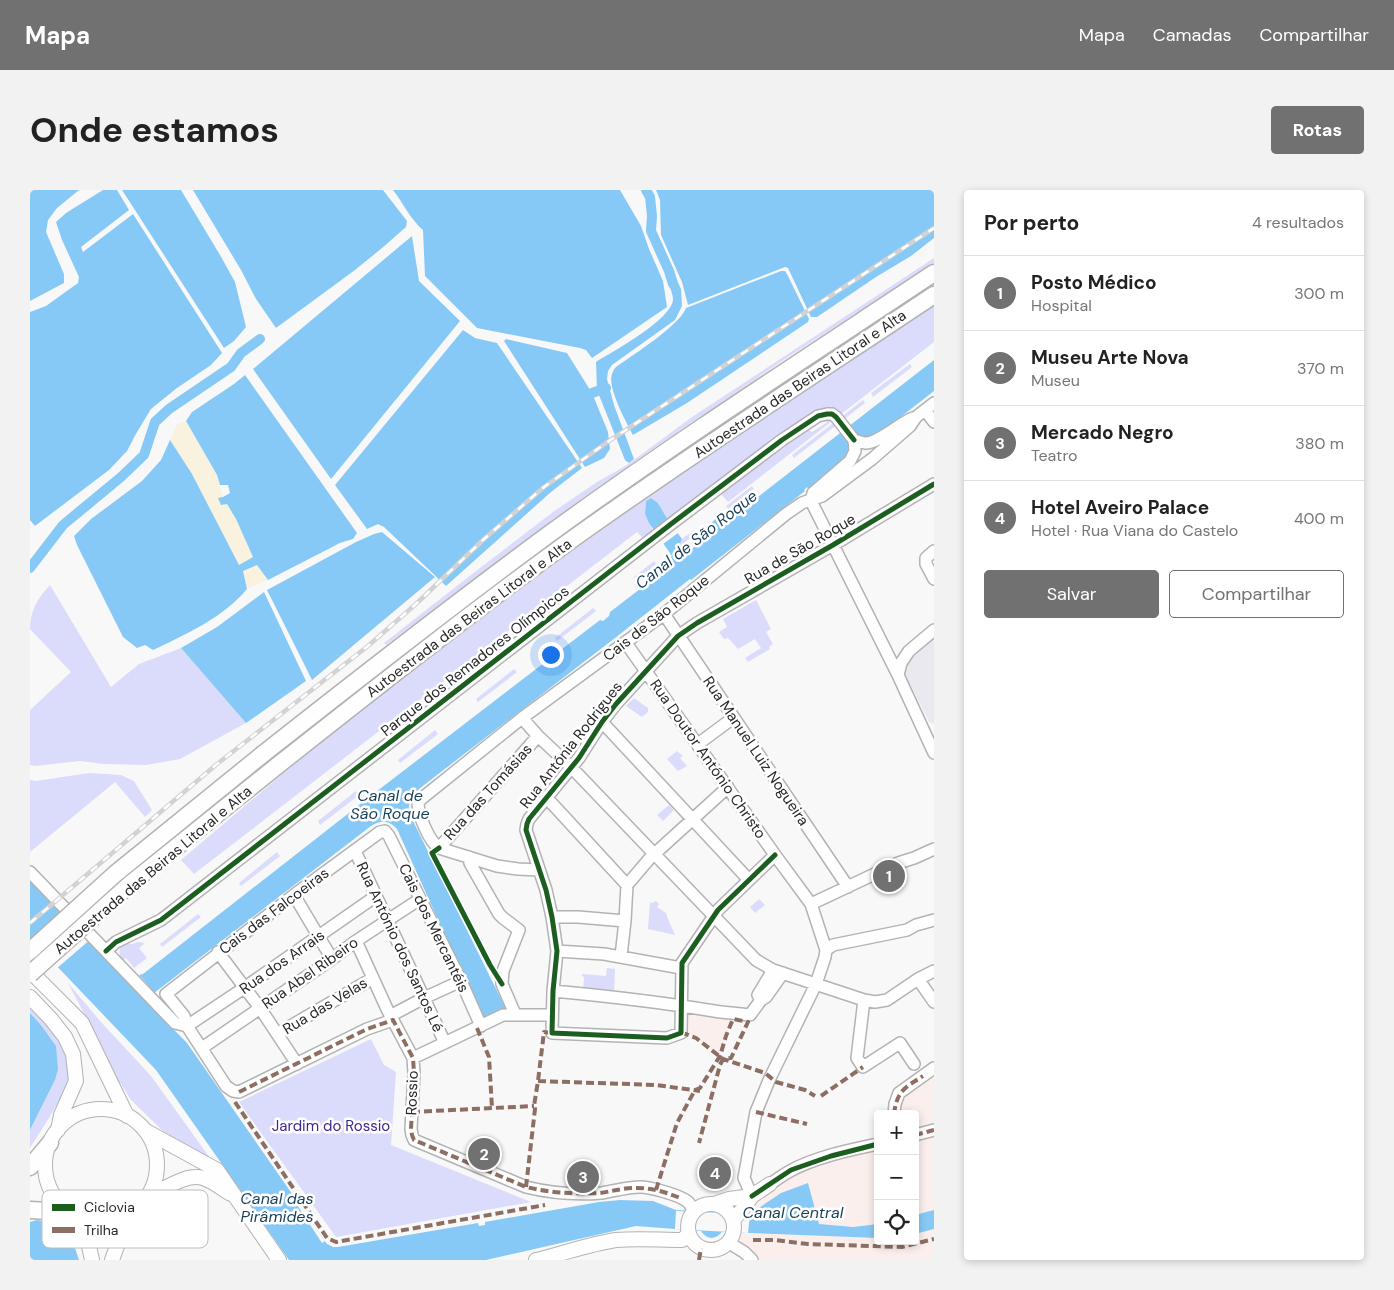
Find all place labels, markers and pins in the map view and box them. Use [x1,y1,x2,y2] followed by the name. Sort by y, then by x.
[873,857,905,895] pin: 1
[468,1135,500,1173] pin: 2
[699,1154,731,1192] pin: 4
[567,1158,599,1196] pin: 3

